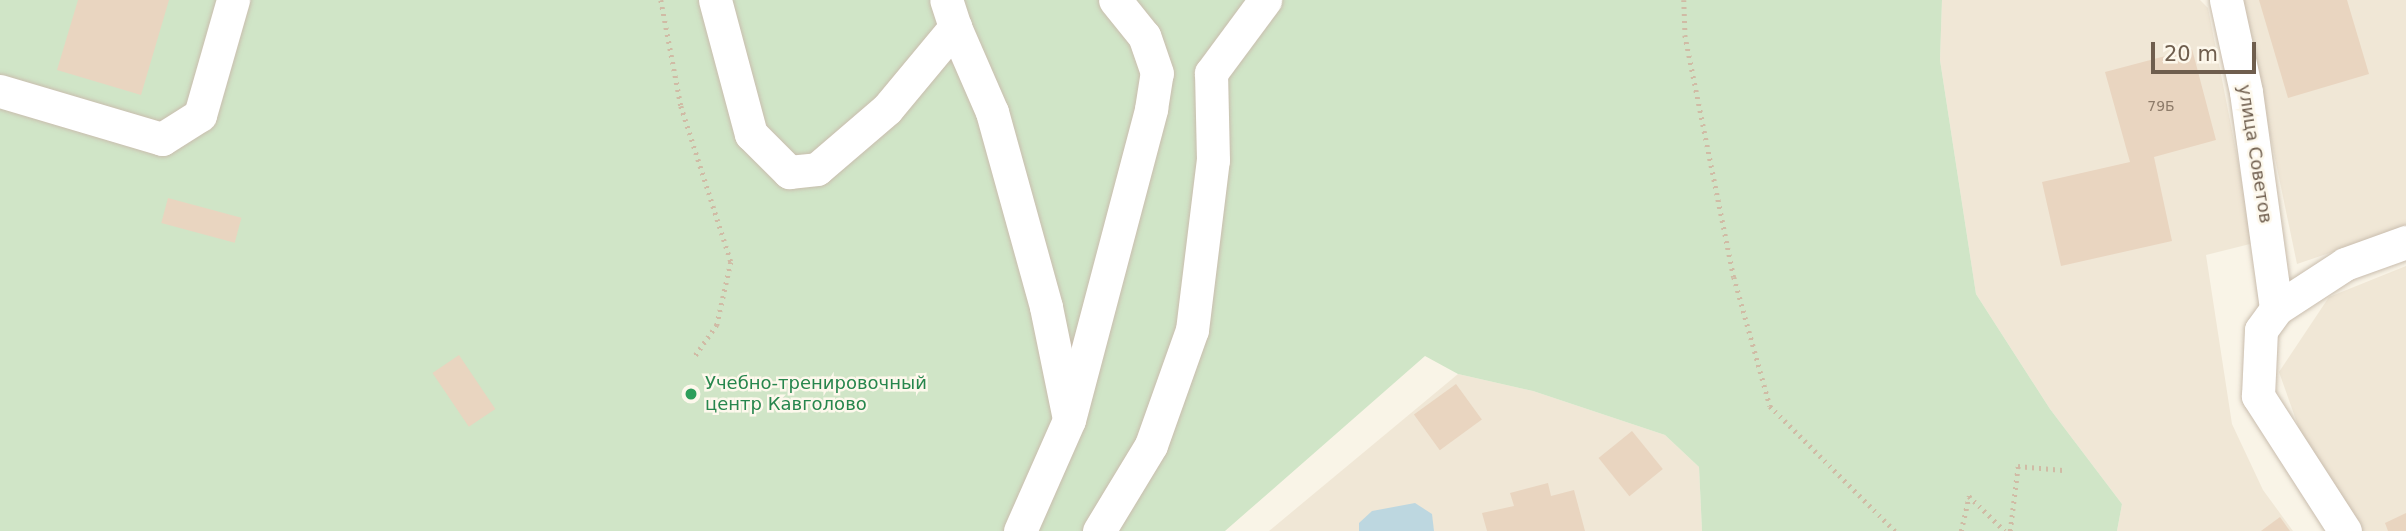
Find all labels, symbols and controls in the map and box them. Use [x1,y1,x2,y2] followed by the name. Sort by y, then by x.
[2154,28,2259,72] scale bar
[2164,42,2218,66] text: 20 m
[2233,83,2277,225] street label: улица Советов
[2147,98,2175,114] house number: 79Б
[705,373,927,416] place label: Учебно-тренировочный центр Кавголово
[683,386,699,402] marker: Учебно-тренировочный центр Кавголово

